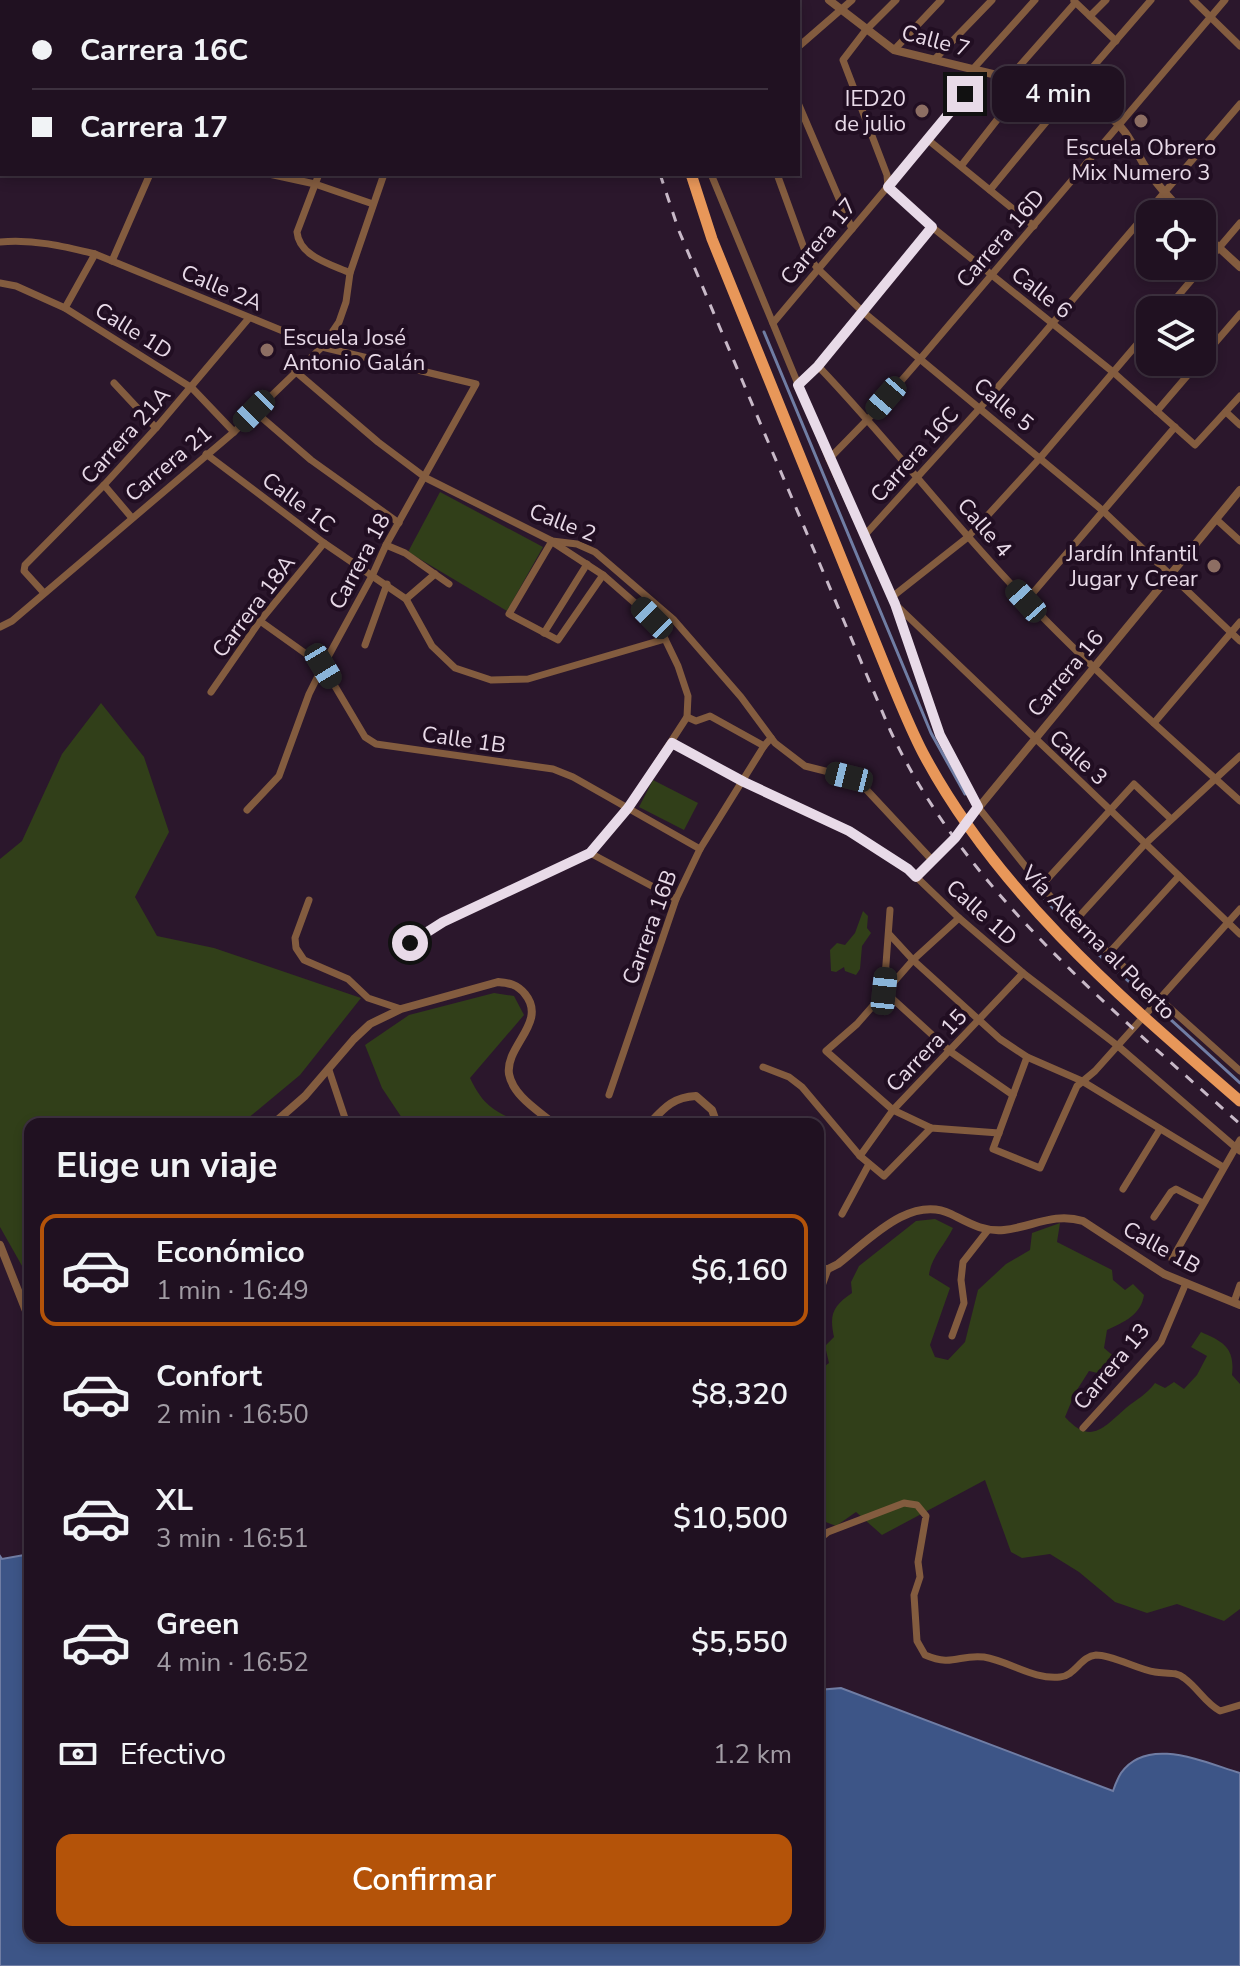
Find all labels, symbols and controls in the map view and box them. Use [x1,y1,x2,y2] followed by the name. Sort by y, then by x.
[898,17,973,64] street label: Calle 7
[80,30,248,71] text: Carrera 16C
[993,66,1125,122] callout: 4 min
[947,76,983,112] route end
[1025,76,1091,111] text: 4 min
[834,84,906,139] place label: IED20 de julio
[913,102,931,120] marker: IED20 de julio
[80,107,228,148] text: Carrera 17
[1132,112,1150,130] marker: Escuela Obrero Mix Numero 3
[1066,133,1216,188] place label: Escuela Obrero Mix Numero 3
[950,183,1052,294] street label: Carrera 16D
[774,192,864,291] street label: Carrera 17
[1136,200,1216,376] map controls
[1136,200,1216,280] button: locate
[176,257,267,318] street label: Calle 2A
[1005,260,1078,326] street label: Calle 6
[89,295,178,366] street label: Calle 1D
[1136,296,1216,376] button: layers
[283,323,425,378] place label: Escuela José Antonio Galán
[258,341,276,359] marker: Escuela José Antonio Galán
[967,371,1040,439] street label: Calle 5
[861,372,911,424] car
[75,381,175,489] street label: Carrera 21A
[229,386,279,436] car
[864,400,966,509] street label: Carrera 16C
[119,419,217,507] street label: Carrera 21
[256,465,341,540] street label: Calle 1C
[950,492,1018,564] street label: Calle 4
[525,496,600,549] street label: Calle 2
[322,508,398,615] street label: Carrera 18
[1066,539,1198,594] place label: Jardín Infantil Jugar y Crear
[205,549,302,664] street label: Carrera 18A
[1205,557,1223,575] marker: Jardín Infantil Jugar y Crear
[1001,575,1051,627] car
[627,593,677,643] car
[1021,624,1111,723] street label: Carrera 16
[300,639,346,693] car
[420,719,508,761] street label: Calle 1B
[1043,723,1114,792] street label: Calle 3
[823,760,875,794] car
[1014,858,1182,1026] street label: Vía Alterna al Puerto
[615,866,685,989] street label: Carrera 16B
[939,873,1023,953] street label: Calle 1D
[392,925,428,961] route start
[870,966,898,1016] car
[879,1003,974,1099] street label: Carrera 15
[56,1141,277,1190] text: Elige un viaje
[1117,1214,1206,1281] street label: Calle 1B
[156,1232,305,1273] text: Económico
[60,1234,132,1306] icon: car
[691,1250,788,1291] text: $6,160
[156,1273,309,1308] text: 1 min · 16:49
[1067,1317,1157,1416] street label: Carrera 13
[156,1356,262,1397] text: Confort
[60,1358,132,1430] icon: car
[691,1374,788,1415] text: $8,320
[156,1397,309,1432] text: 2 min · 16:50
[156,1480,193,1521] text: XL
[60,1482,132,1554] icon: car
[673,1498,788,1539] text: $10,500
[156,1521,309,1556] text: 3 min · 16:51
[156,1604,240,1645] text: Green
[60,1606,132,1678] icon: car
[691,1622,788,1663] text: $5,550
[156,1645,309,1680] text: 4 min · 16:52
[56,1732,100,1776] icon: cash
[120,1734,226,1775] text: Efectivo
[713,1737,792,1772] text: 1.2 km
[56,1834,792,1926] button: Confirmar

